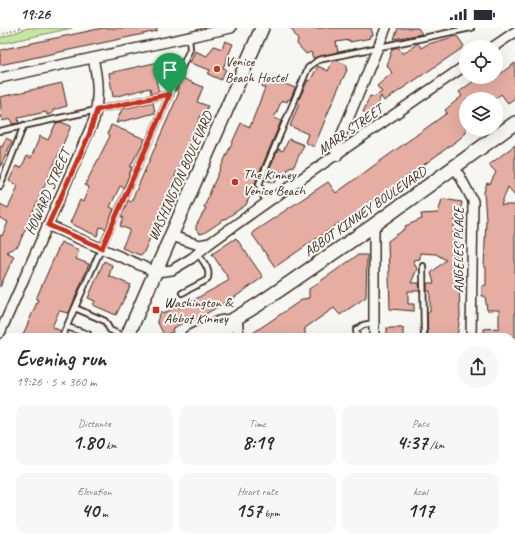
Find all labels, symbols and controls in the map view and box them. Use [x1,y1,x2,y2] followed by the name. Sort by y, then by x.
[20,5,50,24] text: 19:26
[459,40,503,136] map controls
[459,40,503,84] button: locate
[153,53,187,94] pin
[225,53,289,86] place label: Venice Beach Hostel
[159,59,181,81] icon: arrive
[212,64,222,74] marker: Venice Beach Hostel
[459,92,503,136] button: layers
[314,99,389,158] street label: MARR STREET
[144,107,217,243] street label: WASHINGTON BOULEVARD
[21,144,75,237] street label: HOWARD STREET
[301,162,431,260] street label: ABBOT KINNEY BOULEVARD
[243,166,306,199] place label: The Kinney Venice Beach
[230,177,240,187] marker: The Kinney Venice Beach
[450,205,467,293] street label: ANGELES PLACE
[164,294,234,327] place label: Washington & Abbot Kinney
[151,305,161,315] marker: Washington & Abbot Kinney
[16,345,106,373] text: Evening run
[457,346,499,388] button: share
[16,374,97,390] text: 19:26 · 5 × 360 m
[78,416,111,430] text: Distance
[249,416,266,430] text: Time
[412,416,429,430] text: Pace
[72,430,103,455] text: 1.80
[242,430,273,455] text: 8:19
[397,430,427,455] text: 4:37
[103,438,117,452] text: km
[427,438,444,452] text: /km
[78,484,111,498] text: Elevation
[237,484,278,498] text: Heart rate
[413,484,428,498] text: kcal
[81,498,99,523] text: 40
[235,498,262,523] text: 157
[407,498,434,523] text: 117
[99,506,108,520] text: m
[262,506,280,520] text: bpm

